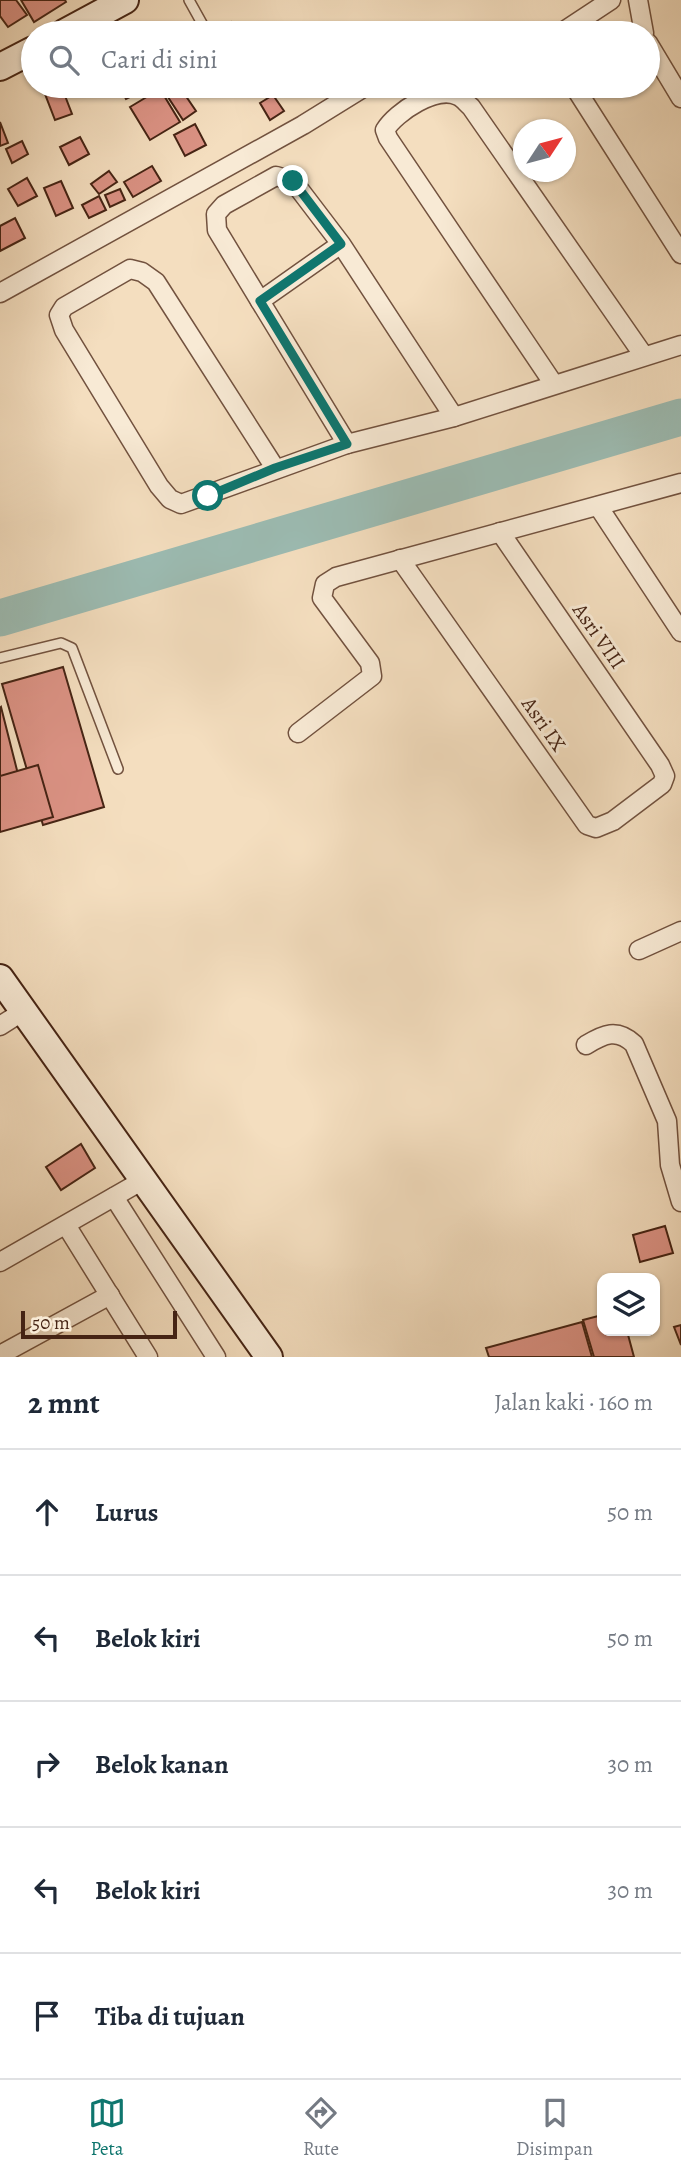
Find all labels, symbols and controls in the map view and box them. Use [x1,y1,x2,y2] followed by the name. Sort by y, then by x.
[21,21,660,98] search box
[45,41,83,79] icon: search
[101,42,218,77] text: Cari di sini
[513,119,576,182] north arrow
[277,165,308,196] route end
[192,480,223,511] route start
[566,597,632,674] street label: Asri VIII
[515,690,573,757] street label: Asri IX
[597,1273,660,1336] map controls
[597,1273,660,1336] button: layers
[21,1308,177,1340] scale bar
[32,1310,70,1336] text: 50 m
[28,1383,100,1423] text: 2 mnt
[494,1387,653,1418] text: Jalan kaki · 160 m
[28,1493,66,1531] icon: ahead
[95,1495,158,1530] text: Lurus
[607,1497,653,1528] text: 50 m
[28,1619,66,1657] icon: left
[95,1621,201,1656] text: Belok kiri
[607,1623,653,1654] text: 50 m
[28,1745,66,1783] icon: right
[95,1747,229,1782] text: Belok kanan
[607,1749,653,1780] text: 30 m
[28,1871,66,1909] icon: left
[95,1873,201,1908] text: Belok kiri
[607,1875,653,1906] text: 30 m
[28,1997,66,2035] icon: arrive
[95,1999,245,2034] text: Tiba di tujuan
[88,2094,126,2162] tab: Peta
[302,2094,340,2162] tab: Rute
[516,2094,593,2162] tab: Disimpan

